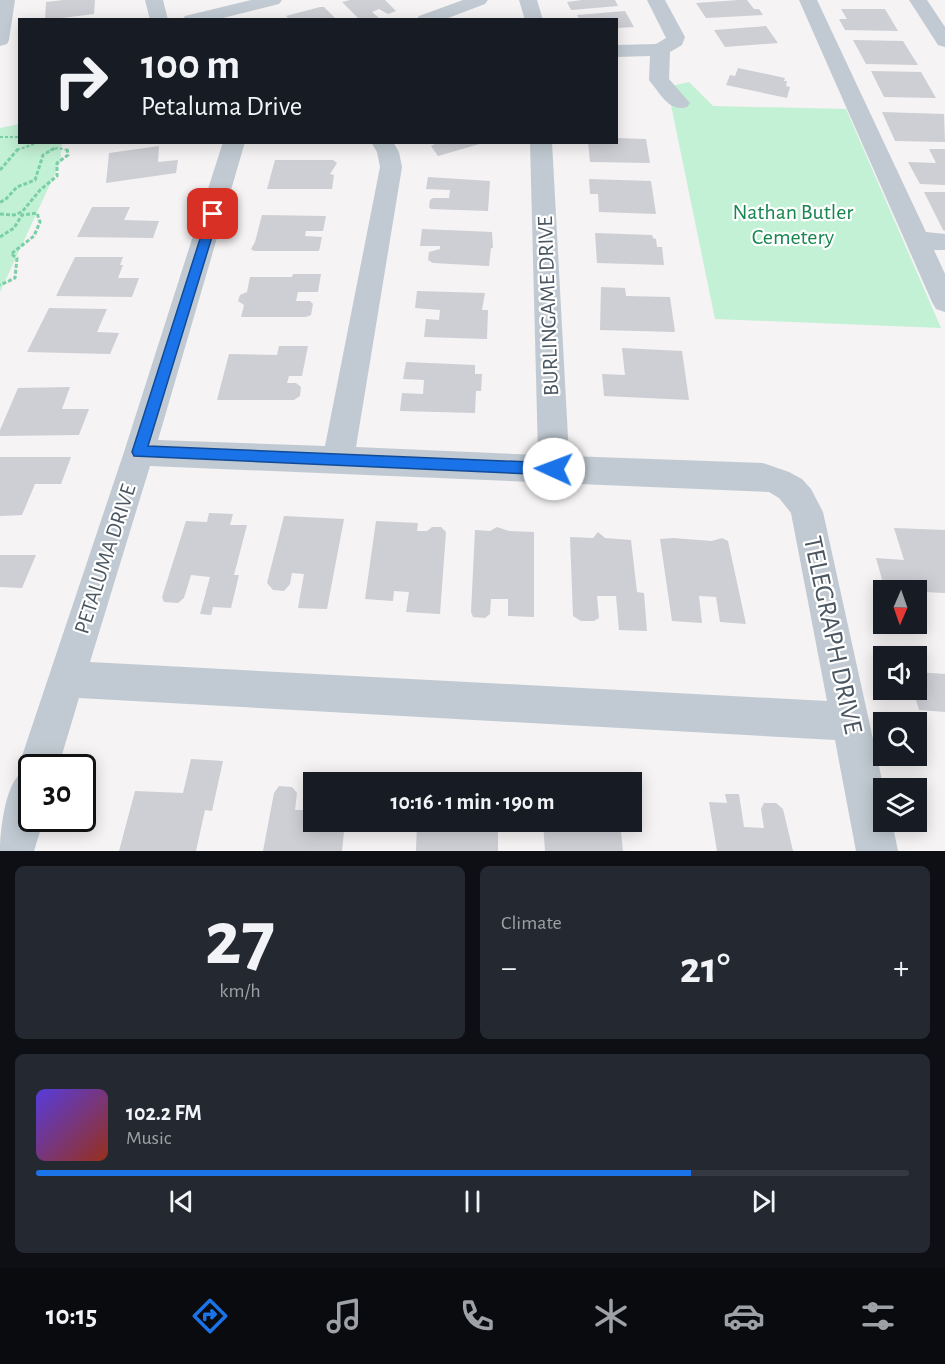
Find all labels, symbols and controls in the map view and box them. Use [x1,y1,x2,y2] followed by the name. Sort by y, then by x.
[42,42,120,120] icon: right
[141,44,240,86] text: 100 m
[141,93,302,120] text: Petaluma Drive
[187,188,238,239] pin
[196,197,229,230] icon: arrive
[733,201,853,248] park label: Nathan Butler Cemetery
[534,215,562,396] street label: BURLINGAME DRIVE
[522,437,586,501] position arrow
[70,481,140,637] street label: PETALUMA DRIVE
[799,534,867,736] street label: TELEGRAPH DRIVE
[873,580,927,634] north arrow
[873,580,927,832] map controls
[873,646,927,700] button: sound
[873,712,927,766] button: search
[18,754,96,832] speed limit sign: 30
[873,778,927,832] button: layers
[391,791,554,813] text: 10:16 · 1 min · 190 m
[205,901,275,979] text: 27
[501,913,562,933] text: Climate
[680,946,730,991] text: 21°
[501,952,517,985] text: −
[893,952,909,985] text: +
[219,981,261,1001] text: km/h
[126,1102,202,1124] text: 102.2 FM
[126,1128,172,1148] text: Music
[165,1185,198,1218] icon: previous
[456,1185,489,1218] icon: pause
[747,1185,780,1218] icon: next
[189,1295,231,1337] icon: directions
[323,1295,365,1337] icon: music
[456,1295,498,1337] icon: phone
[590,1295,632,1337] icon: climate
[723,1295,765,1337] icon: car
[857,1295,899,1337] icon: filters
[46,1302,97,1329] text: 10:15

